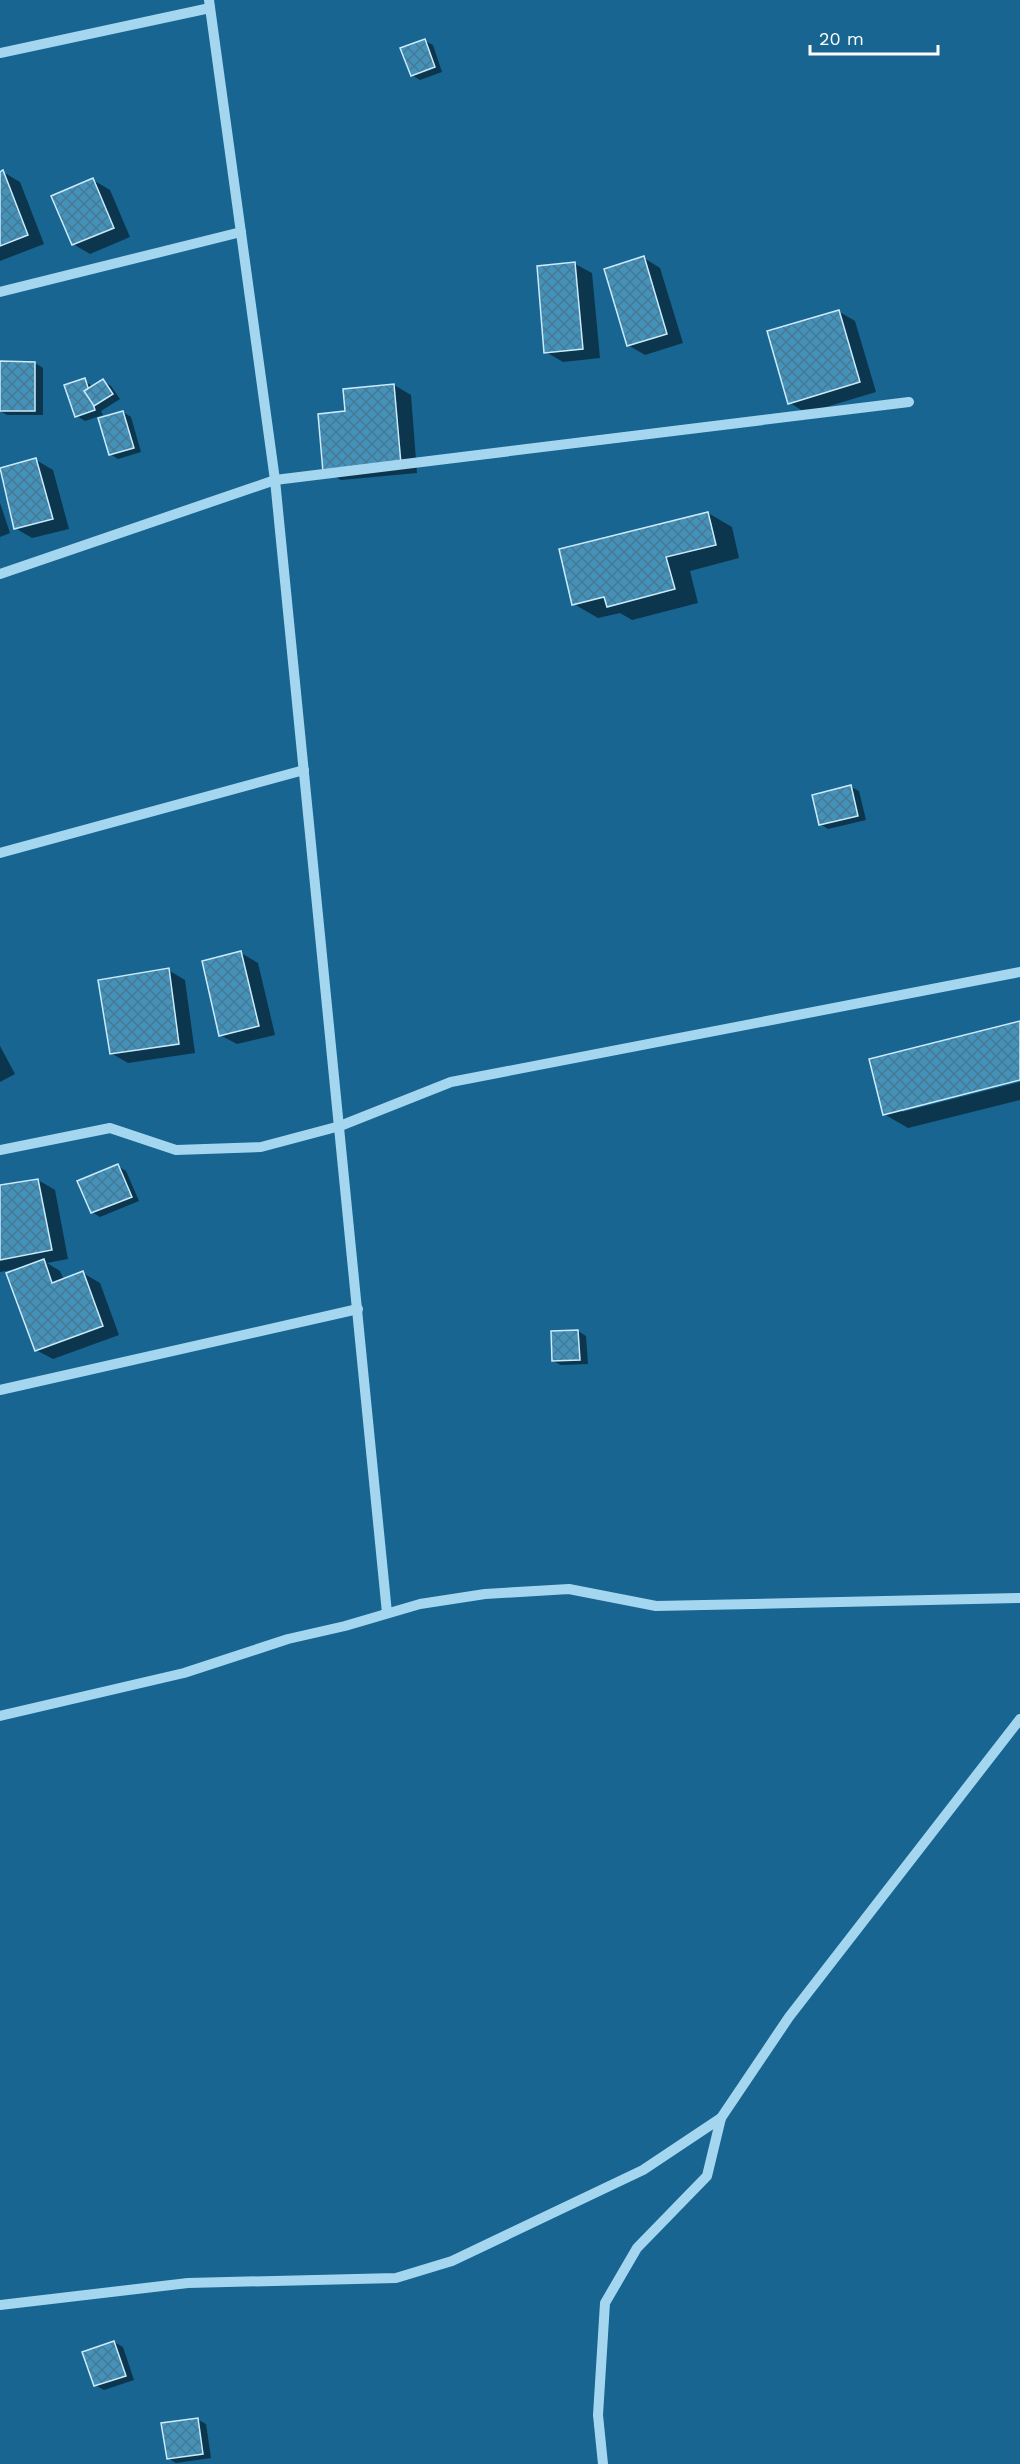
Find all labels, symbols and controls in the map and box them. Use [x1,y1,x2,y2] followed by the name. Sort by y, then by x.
[810,18,938,56] scale bar
[819,28,864,49] text: 20 m

